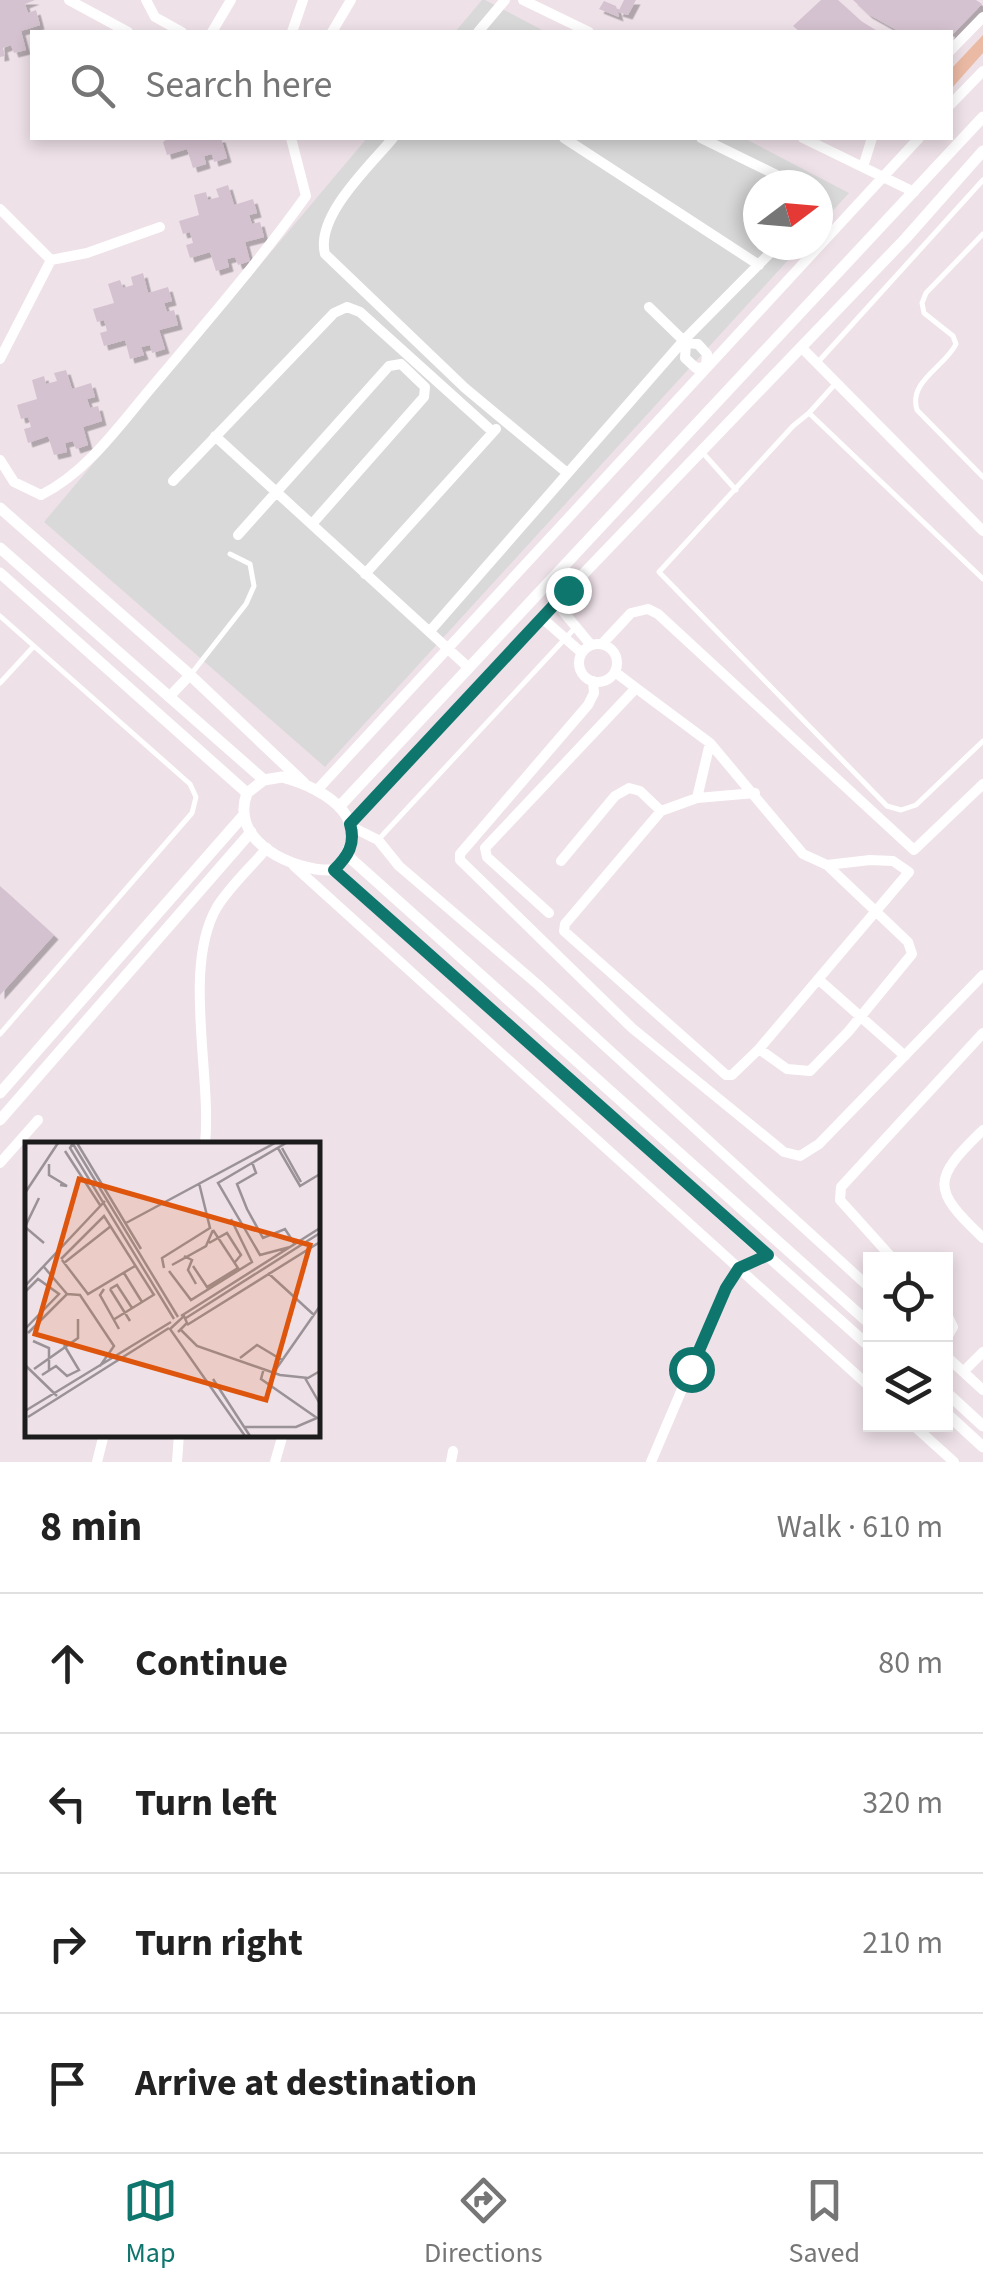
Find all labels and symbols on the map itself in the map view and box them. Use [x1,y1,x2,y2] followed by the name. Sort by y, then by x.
[743,170,833,260] north arrow
[546,568,592,614] route end
[25,1142,320,1437] inset map
[669,1347,715,1393] route start

